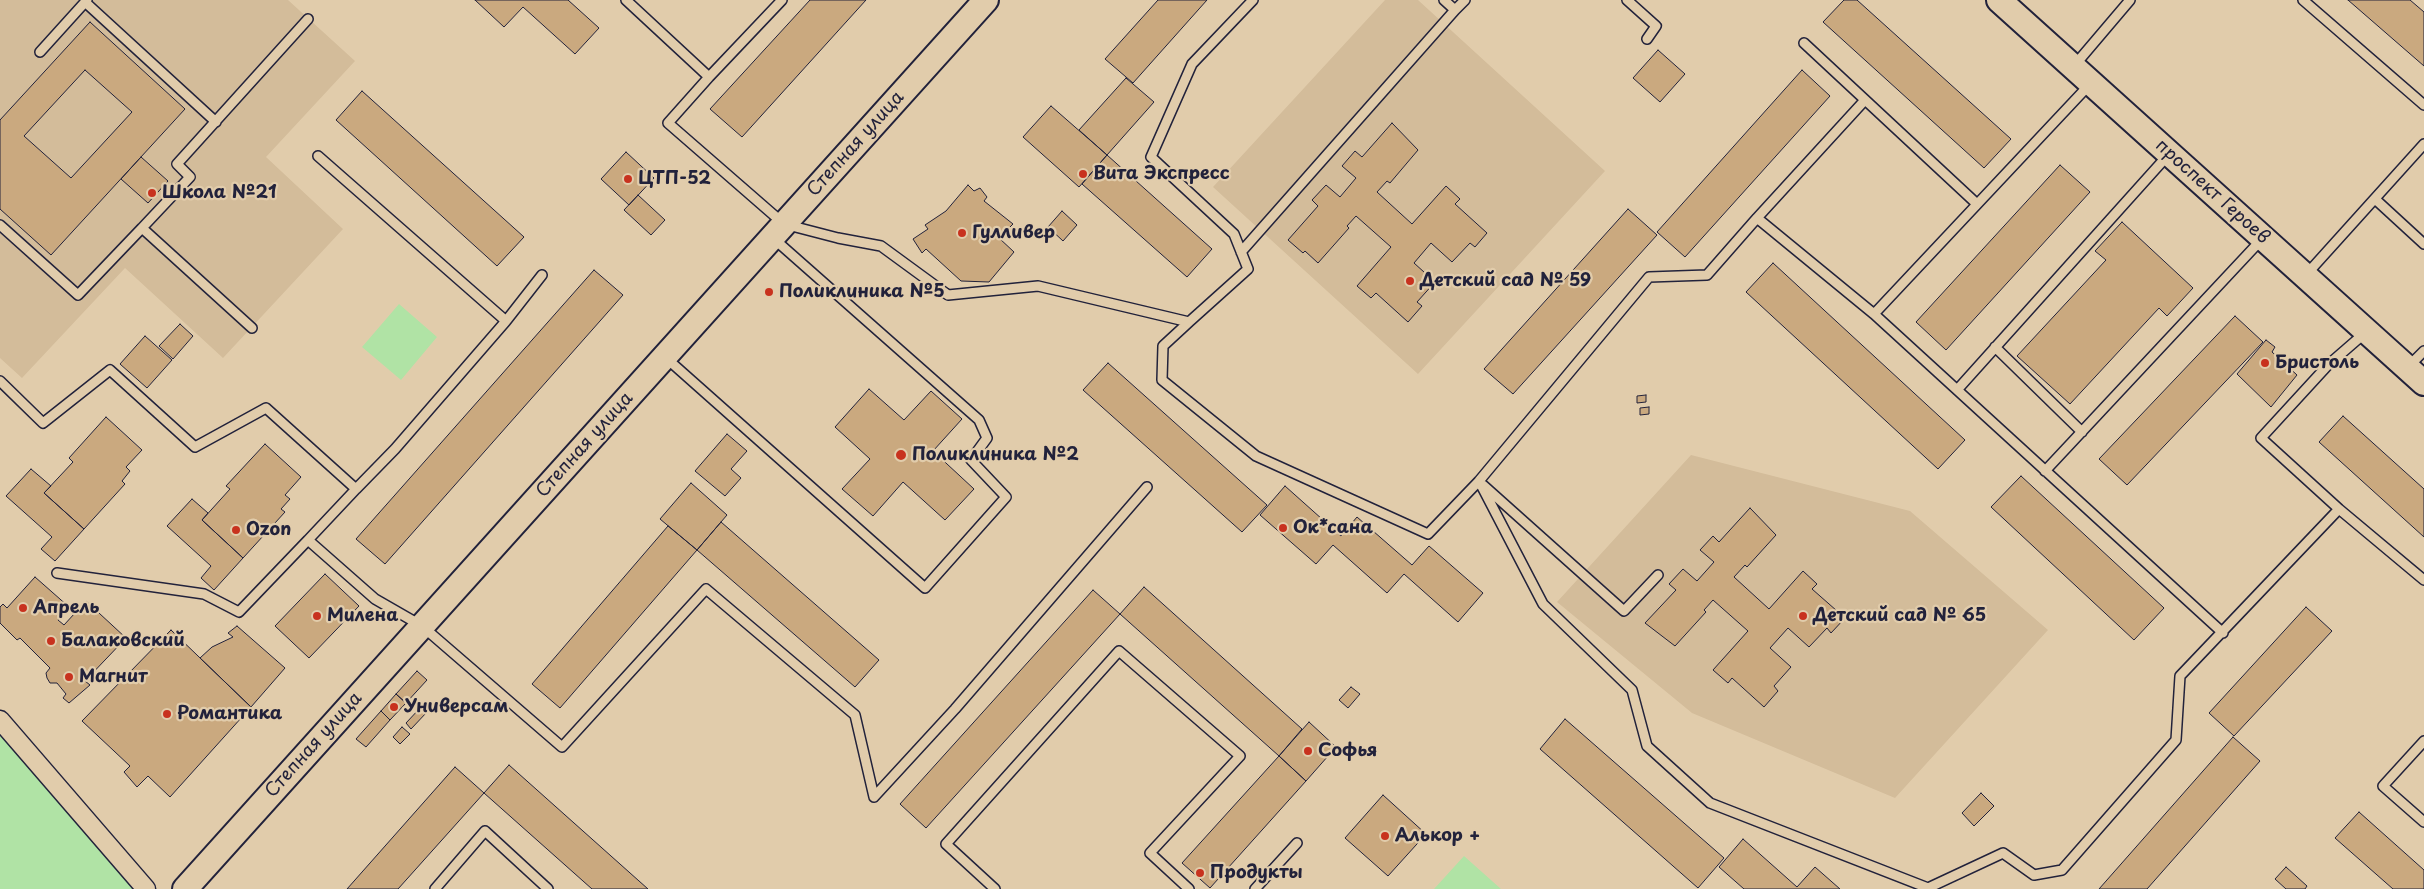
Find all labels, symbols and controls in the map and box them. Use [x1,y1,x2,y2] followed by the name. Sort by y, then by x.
[803,87,909,201] street label: Степная улица
[2151,135,2273,249] street label: проспект Героев
[1093,163,1230,185] place label: Вита Экспресс
[638,168,711,190] place label: ЦТП-52
[1077,168,1089,180] marker: Вита Экспресс
[622,173,634,185] marker: ЦТП-52
[162,182,277,204] place label: Школа №21
[146,187,158,199] marker: Школа №21
[972,222,1055,244] place label: Гулливер
[956,227,968,239] marker: Гулливер
[1420,270,1591,292] place label: Детский сад № 59
[1404,275,1416,287] marker: Детский сад № 59
[779,281,945,303] place label: Поликлиника №5
[763,286,775,298] marker: Поликлиника №5
[2275,352,2359,374] place label: Бристоль
[2259,357,2271,369] marker: Бристоль
[532,388,638,502] street label: Степная улица
[912,444,1079,466] place label: Поликлиника №2
[894,448,908,462] marker: Поликлиника №2
[1293,517,1373,539] place label: Ок*сана
[246,519,291,541] place label: Ozon
[1277,522,1289,534] marker: Ок*сана
[230,524,242,536] marker: Ozon
[33,597,99,619] place label: Апрель
[17,602,29,614] marker: Апрель
[327,605,398,627] place label: Милена
[1813,605,1986,627] place label: Детский сад № 65
[311,610,323,622] marker: Милена
[1797,610,1809,622] marker: Детский сад № 65
[61,630,185,652] place label: Балаковский
[45,635,57,647] marker: Балаковский
[79,666,147,688] place label: Магнит
[63,671,75,683] marker: Магнит
[261,688,367,802] street label: Степная улица
[404,696,509,718] place label: Универсам
[388,701,400,713] marker: Универсам
[177,703,282,725] place label: Романтика
[161,708,173,720] marker: Романтика
[1318,740,1377,762] place label: Софья
[1302,745,1314,757] marker: Софья
[1395,825,1480,847] place label: Алькор +
[1379,830,1391,842] marker: Алькор +
[1210,862,1303,884] place label: Продукты
[1194,867,1206,879] marker: Продукты

